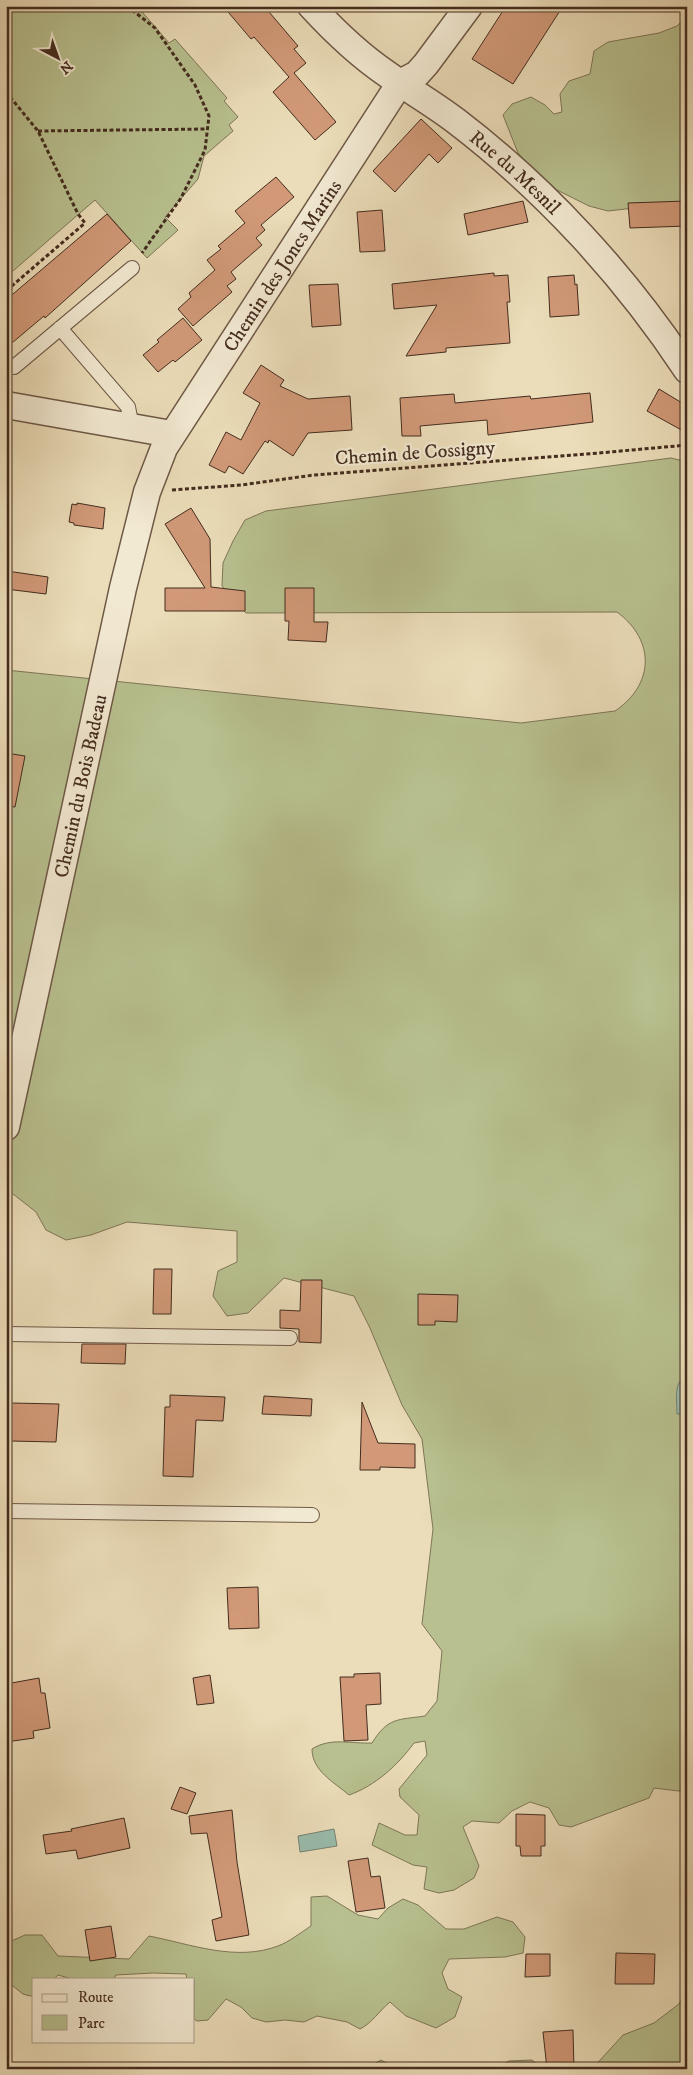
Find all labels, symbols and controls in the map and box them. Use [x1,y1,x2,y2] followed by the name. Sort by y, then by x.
[32,32,82,82] north arrow
[55,56,76,78] text: N
[464,126,565,220] street label: Rue du Mesnil
[218,175,348,357] street label: Chemin des Joncs Marins
[334,435,497,472] street label: Chemin de Cossigny
[49,692,114,880] street label: Chemin du Bois Badeau
[32,1978,195,2042] legend
[78,1988,113,2007] text: Route
[78,2014,106,2033] text: Parc

